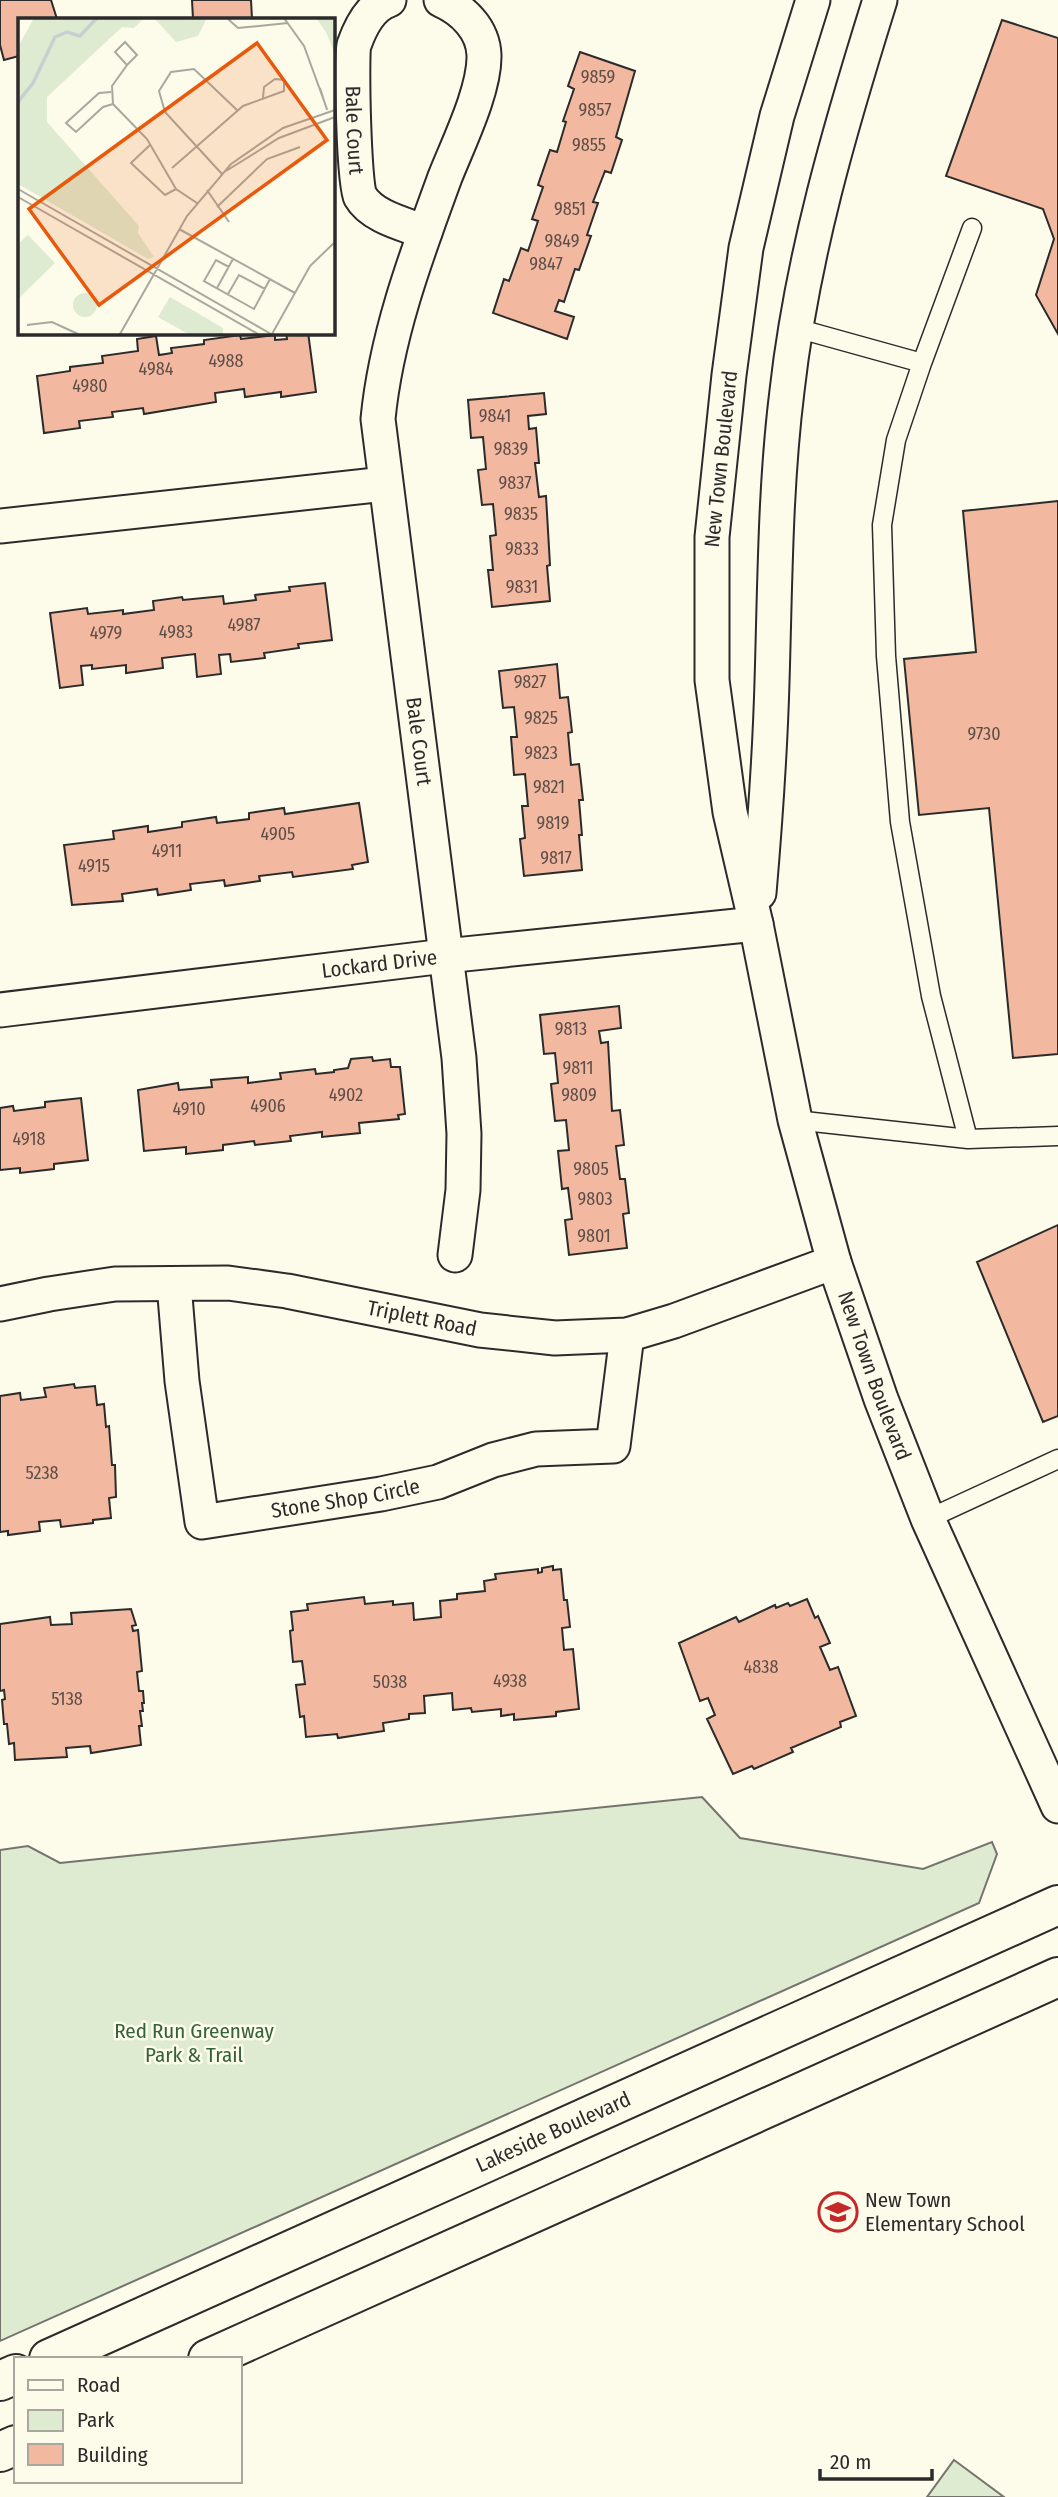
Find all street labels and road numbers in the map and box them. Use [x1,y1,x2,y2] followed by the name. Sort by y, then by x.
[340,85,369,176] street label: Bale Court
[699,369,743,549] street label: New Town Boulevard
[400,696,437,787] street label: Bale Court
[320,944,438,984] street label: Lockard Drive
[832,1288,917,1464] street label: New Town Boulevard
[365,1295,479,1342] street label: Triplett Road
[269,1473,422,1524] street label: Stone Shop Circle
[472,2086,635,2178] street label: Lakeside Boulevard

